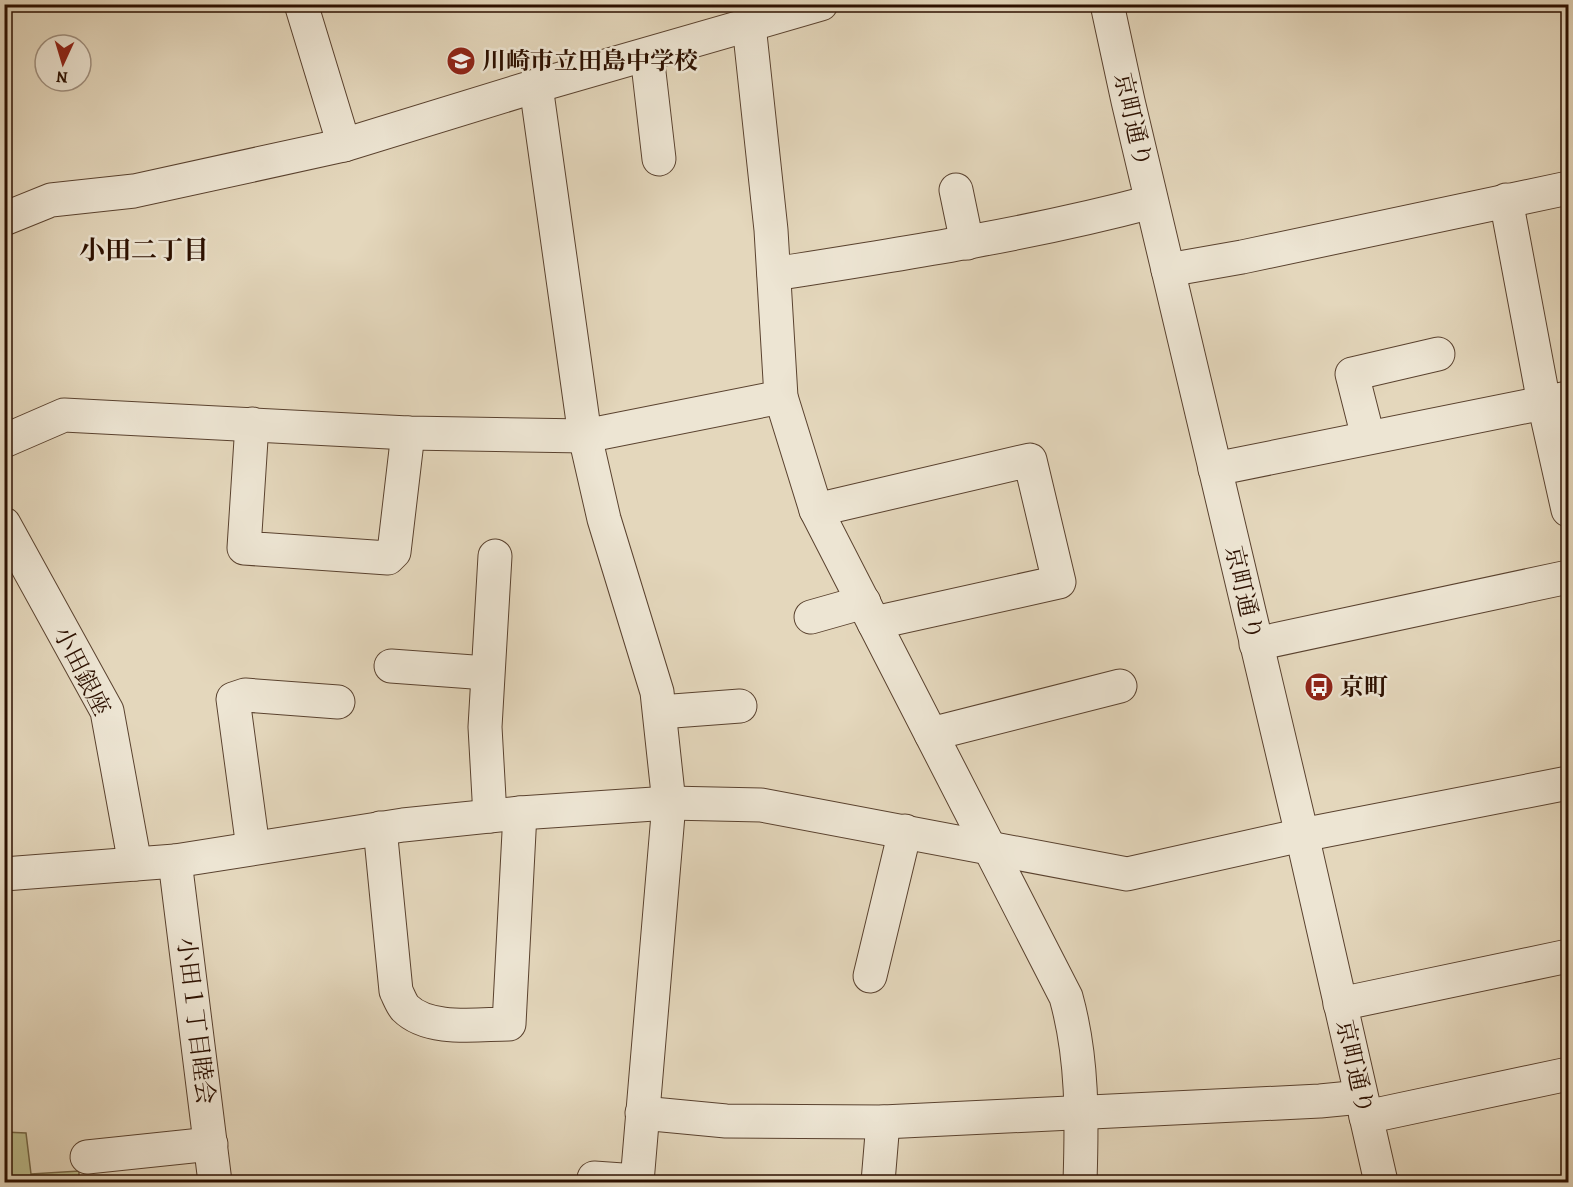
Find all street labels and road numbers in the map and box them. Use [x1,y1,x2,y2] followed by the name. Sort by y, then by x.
[1107,70,1159,170] street label: 京町通り
[1218,543,1270,643] street label: 京町通り
[46,621,118,721] street label: 小田銀座
[170,936,222,1106] street label: 小田１丁目睦会
[1329,1017,1381,1117] street label: 京町通り

